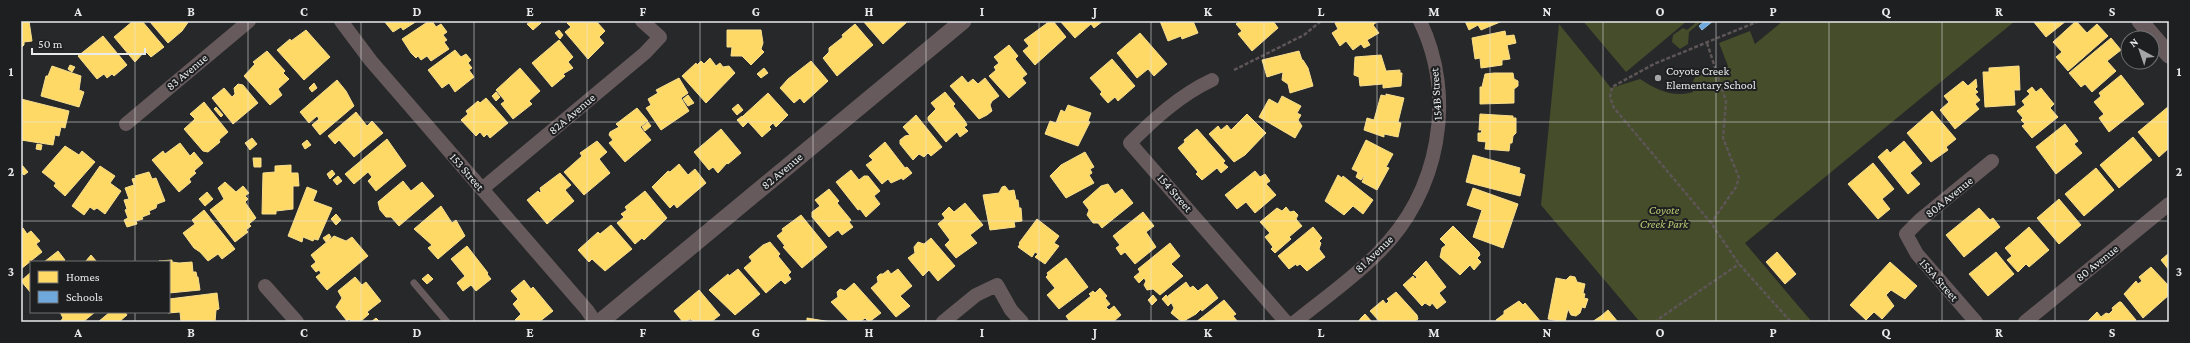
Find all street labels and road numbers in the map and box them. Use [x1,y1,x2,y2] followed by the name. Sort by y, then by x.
[164,51,210,93] street label: 83 Avenue
[1427,66,1445,121] street label: 154B Street
[546,90,598,138] street label: 82A Avenue
[447,150,488,195] street label: 153 Street
[758,150,806,192] street label: 82 Avenue
[1155,171,1196,216] street label: 154 Street
[1922,173,1976,221] street label: 80A Avenue
[1352,232,1396,276] street label: 81 Avenue
[2073,242,2121,284] street label: 80 Avenue
[1917,256,1962,305] street label: 155A Street

